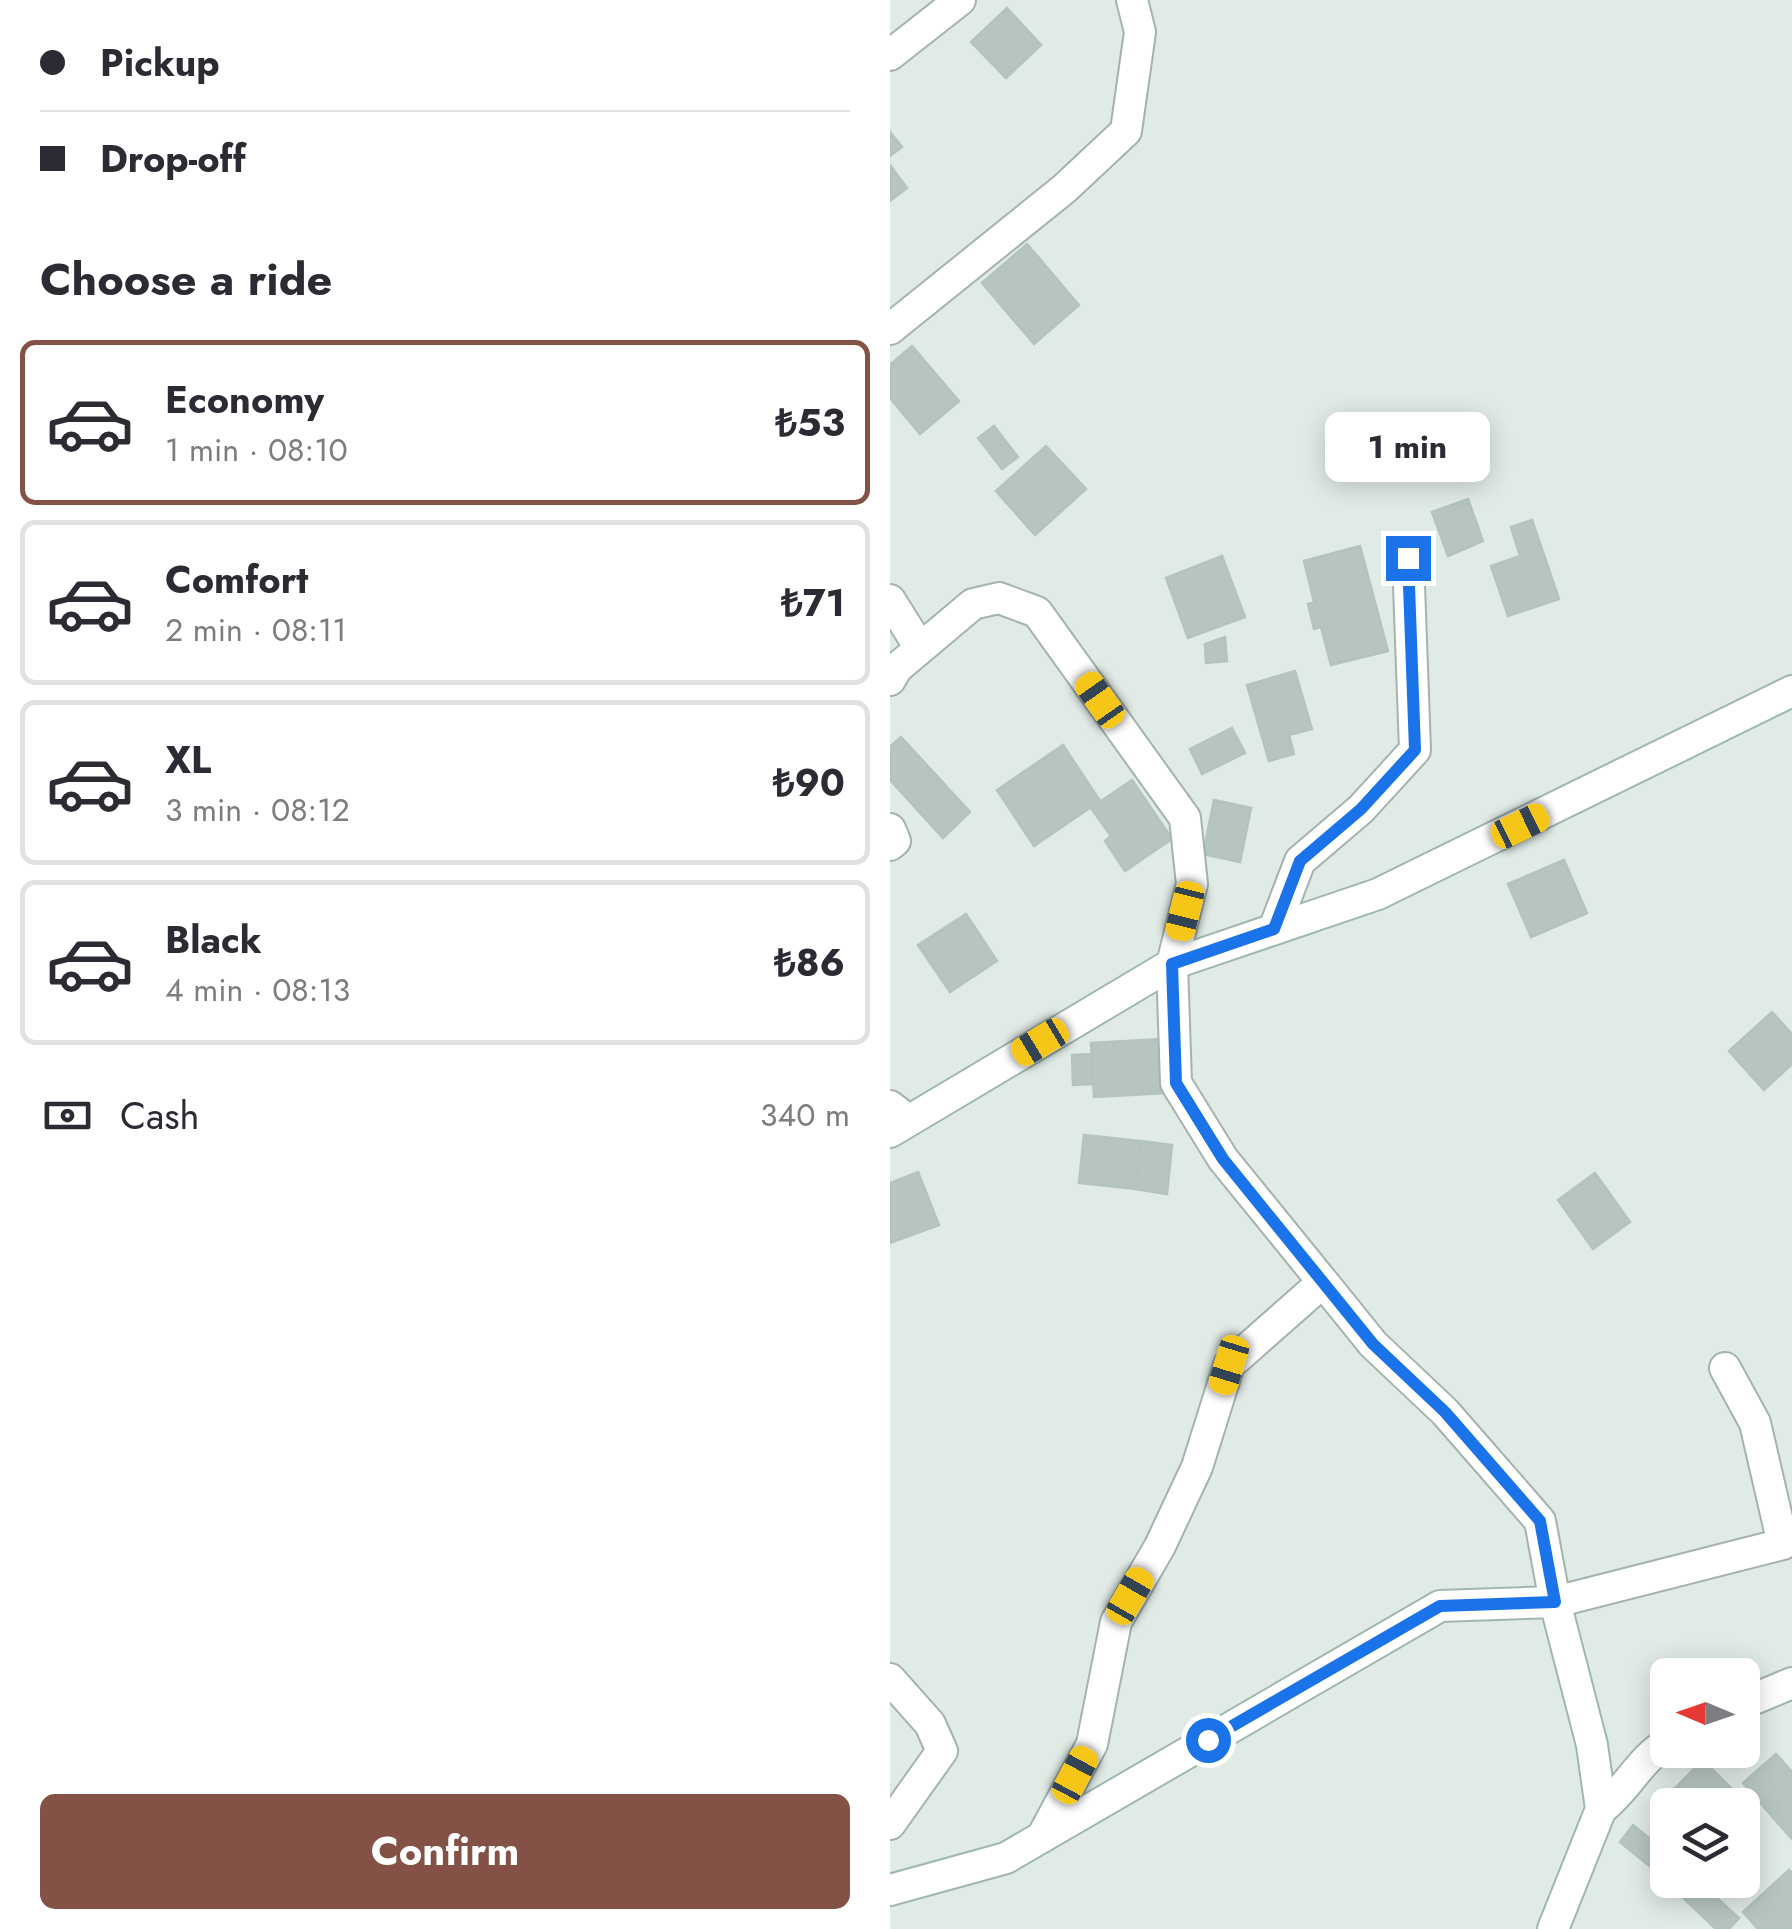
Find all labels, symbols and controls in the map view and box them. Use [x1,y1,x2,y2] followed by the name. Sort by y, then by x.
[100,35,220,90] text: Pickup
[100,131,246,186] text: Drop-off
[40,247,332,312] text: Choose a ride
[165,372,324,427] text: Economy
[45,378,135,468] icon: car
[775,395,845,450] text: ₺53
[1326,413,1490,483] callout: 1 min
[1368,424,1447,470] text: 1 min
[165,427,348,473] text: 1 min · 08:10
[1386,536,1431,581] route end
[165,552,308,607] text: Comfort
[45,558,135,648] icon: car
[781,575,845,630] text: ₺71
[165,607,347,653] text: 2 min · 08:11
[1071,667,1129,733] car
[165,732,211,787] text: XL
[45,738,135,828] icon: car
[773,755,845,810] text: ₺90
[165,787,350,833] text: 3 min · 08:12
[1486,799,1554,853] car
[1163,878,1207,944] car
[165,912,262,967] text: Black
[45,918,135,1008] icon: car
[774,935,845,990] text: ₺86
[165,967,350,1013] text: 4 min · 08:13
[1007,1014,1073,1070] car
[40,1088,95,1143] icon: cash
[120,1088,200,1143] text: Cash
[760,1092,850,1138] text: 340 m
[1206,1332,1252,1398] car
[1102,1563,1158,1629] car
[1650,1658,1760,1768] north arrow
[1650,1658,1760,1898] map controls
[1186,1718,1231,1763] route start
[1048,1741,1102,1809] car
[1650,1788,1760,1898] button: layers
[40,1794,850,1909] button: Confirm

